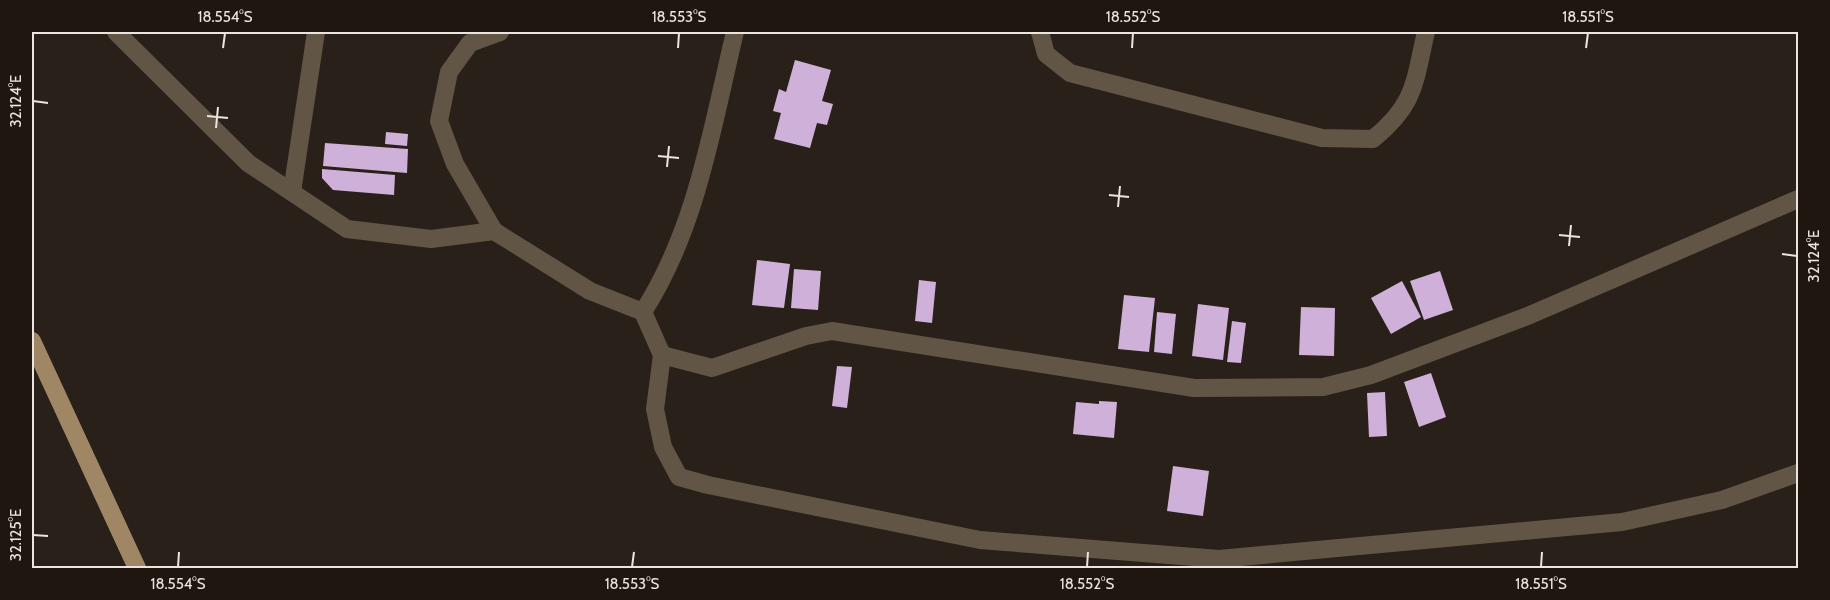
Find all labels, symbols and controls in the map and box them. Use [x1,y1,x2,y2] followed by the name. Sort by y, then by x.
[198,8,253,26] text: 18.554°S
[652,8,707,26] text: 18.553°S
[1106,8,1160,26] text: 18.552°S
[1562,8,1614,26] text: 18.551°S
[7,75,25,127] text: 32.124°E
[1805,230,1823,282] text: 32.124°E
[7,509,25,561] text: 32.125°E
[151,575,206,593] text: 18.554°S
[605,575,660,593] text: 18.553°S
[1060,575,1114,593] text: 18.552°S
[1515,575,1567,593] text: 18.551°S

